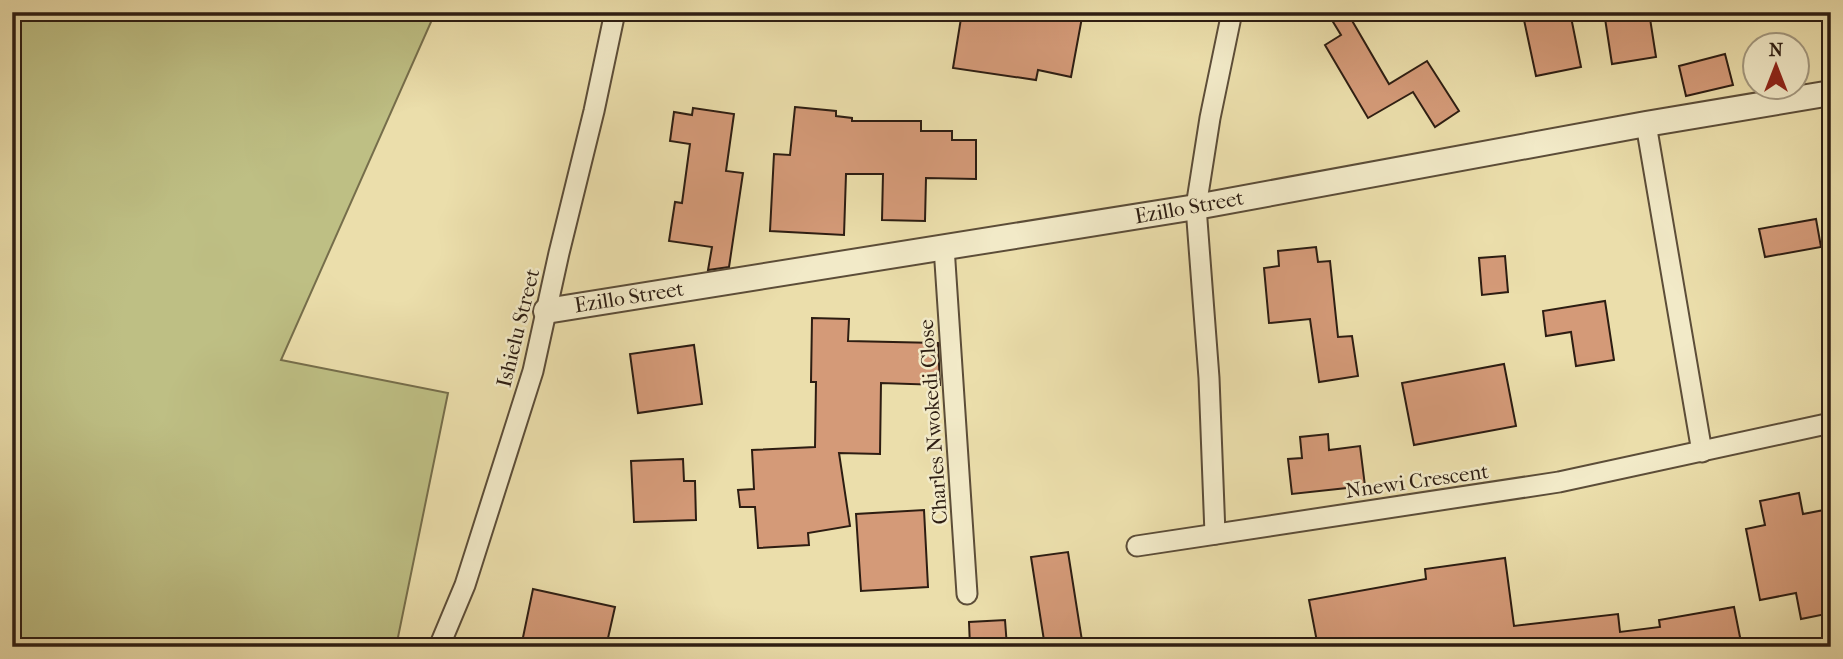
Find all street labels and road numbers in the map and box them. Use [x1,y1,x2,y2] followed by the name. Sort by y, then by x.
[1133,186,1246,228] street label: Ezillo Street
[492,266,544,390] street label: Ishielu Street
[573,276,686,317] street label: Ezillo Street
[914,319,952,525] street label: Charles Nwokedi Close
[1344,459,1491,503] street label: Nnewi Crescent

